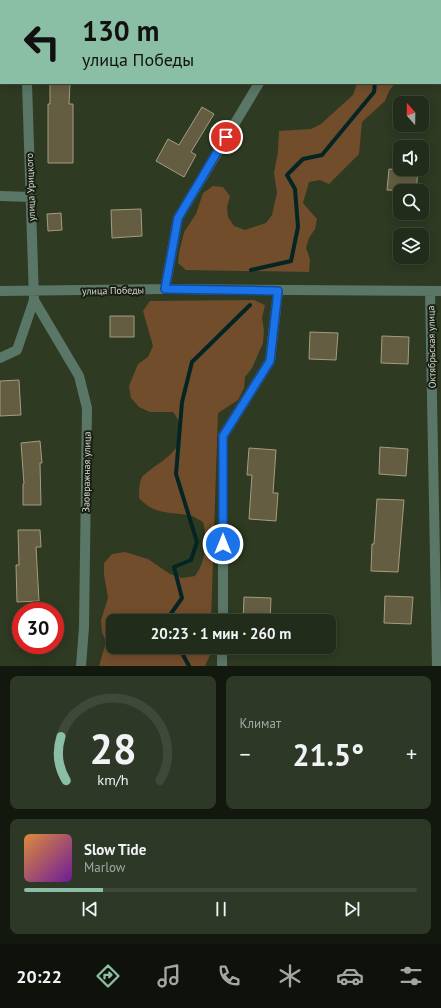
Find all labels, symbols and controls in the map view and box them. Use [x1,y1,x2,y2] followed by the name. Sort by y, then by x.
[82,12,159,49] text: 130 m
[16,16,68,68] icon: left
[82,48,194,71] text: улица Победы
[393,96,429,132] north arrow
[393,96,429,264] map controls
[209,120,243,154] pin
[215,126,237,148] icon: arrive
[393,140,429,176] button: sound
[23,153,38,221] street label: улица Урицкого
[393,184,429,220] button: search
[393,228,429,264] button: layers
[82,283,144,298] street label: улица Победы
[424,305,439,388] street label: Октябрьская улица
[79,431,94,513] street label: Заовражная улица
[202,523,244,565] position arrow
[12,602,64,654] speed limit sign: 30
[151,624,291,643] text: 20:23 · 1 мин · 260 m
[240,715,281,732] text: Климат
[89,721,136,774] text: 28
[292,735,364,774] text: 21.5°
[240,740,251,768] text: −
[406,740,417,768] text: +
[97,769,128,788] text: km/h
[84,840,146,859] text: Slow Tide
[84,859,125,876] text: Marlow
[79,898,101,920] icon: previous
[210,898,232,920] icon: pause
[341,898,363,920] icon: next
[94,962,122,990] icon: directions
[155,962,183,990] icon: music
[215,962,243,990] icon: phone
[276,962,304,990] icon: climate
[336,962,364,990] icon: car
[397,962,425,990] icon: filters
[16,965,62,988] text: 20:22

